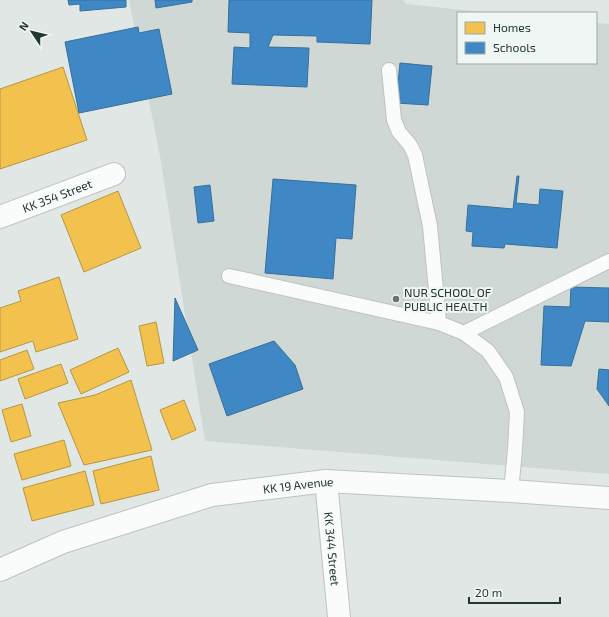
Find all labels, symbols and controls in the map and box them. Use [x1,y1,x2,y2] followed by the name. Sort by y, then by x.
[12,12,52,52] north arrow
[457,12,597,64] legend
[16,19,31,33] text: N
[493,20,531,34] text: Homes
[493,40,536,54] text: Schools
[20,176,94,215] street label: KK 354 Street
[404,285,492,313] place label: NUR SCHOOL OF PUBLIC HEALTH
[391,294,401,304] marker: NUR SCHOOL OF PUBLIC HEALTH
[262,474,334,496] street label: KK 19 Avenue
[322,511,343,587] street label: KK 344 Street
[469,579,560,605] scale bar
[475,585,502,599] text: 20 m

